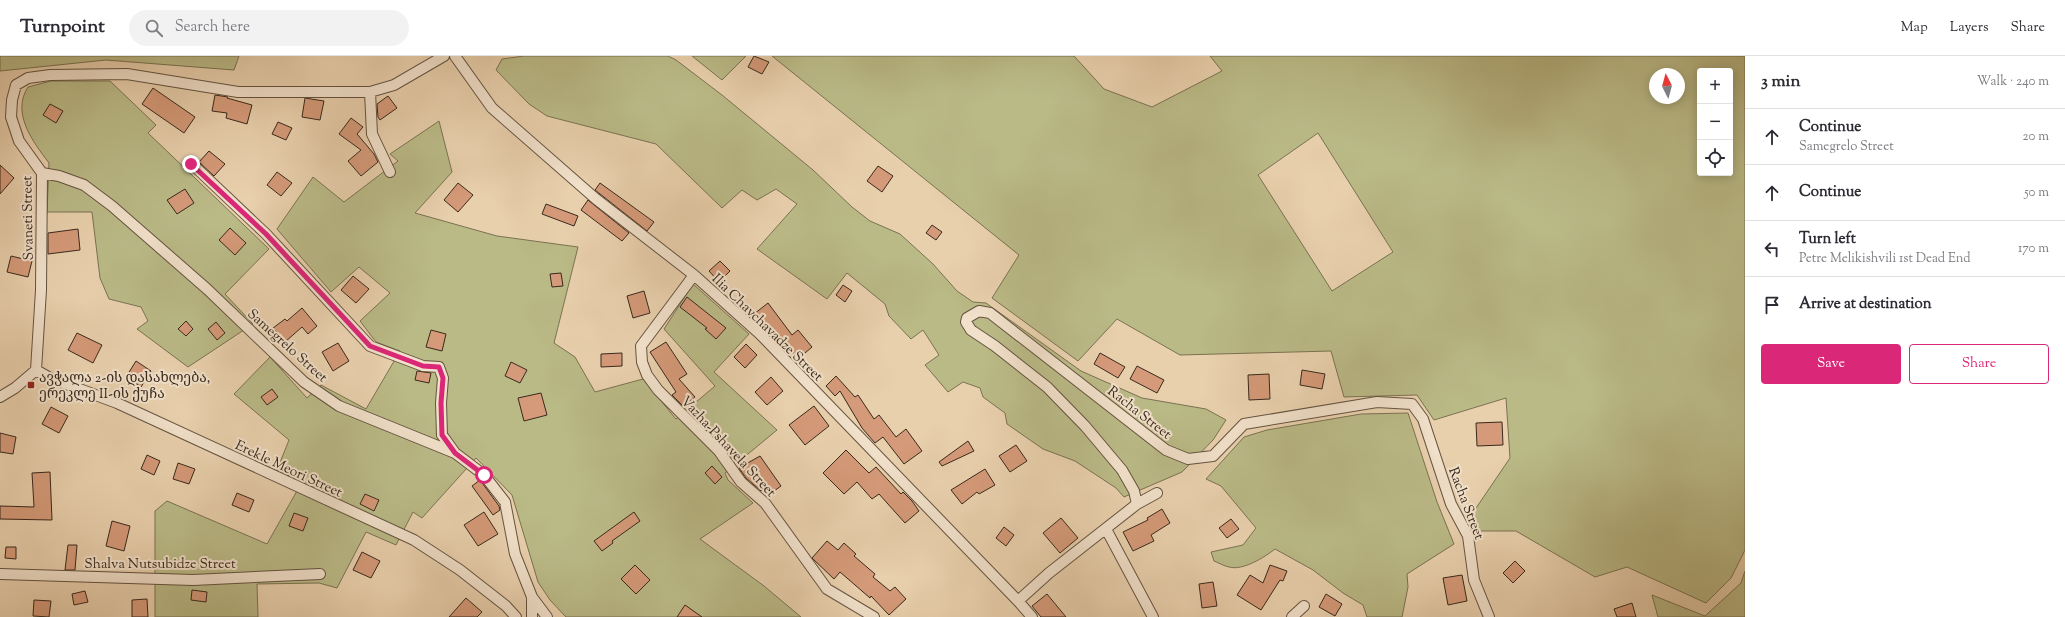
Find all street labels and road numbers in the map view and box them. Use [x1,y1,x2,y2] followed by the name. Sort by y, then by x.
[18,175,40,260] street label: Svaneti Street
[707,270,827,387] street label: Ilia Chavchavadze Street
[242,305,331,388] street label: Samegrelo Street
[1103,382,1175,445] street label: Racha Street
[675,392,780,503] street label: Vazha-Pshavela Street
[231,436,345,504] street label: Erekle Meori Street
[1442,464,1488,543] street label: Racha Street
[84,555,236,575] street label: Shalva Nutsubidze Street

